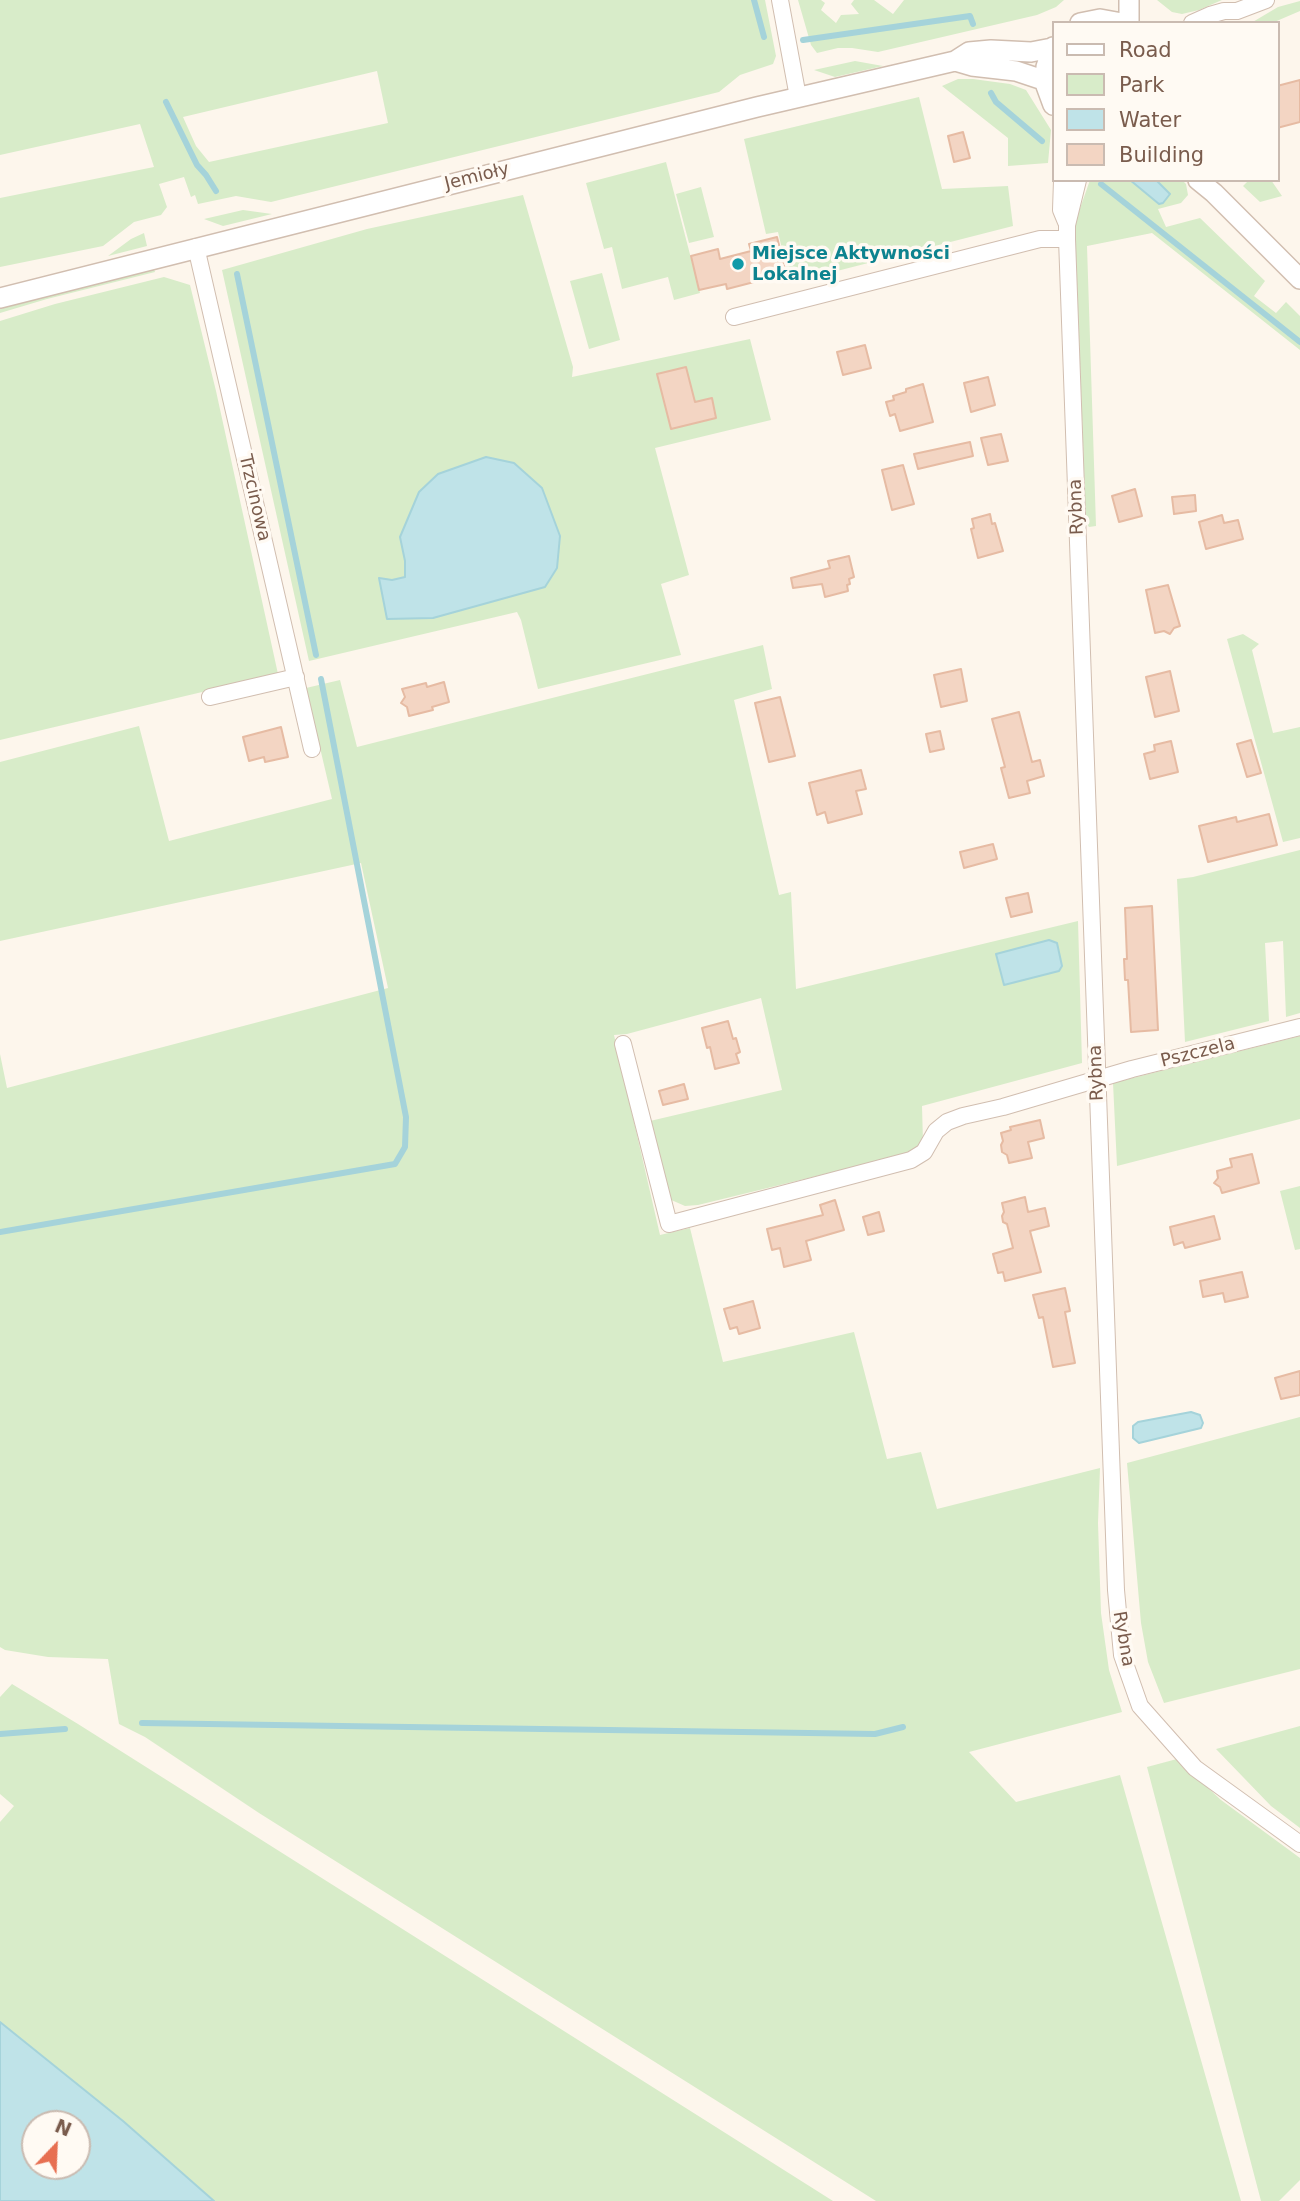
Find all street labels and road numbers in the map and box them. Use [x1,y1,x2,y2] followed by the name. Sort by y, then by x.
[443,159,511,195] street label: Jemioły
[234,453,274,543] street label: Trzcinowa
[1065,479,1089,535] street label: Rybna
[1159,1033,1237,1073] street label: Pszczela
[1085,1045,1109,1101] street label: Rybna
[1107,1610,1139,1668] street label: Rybna

